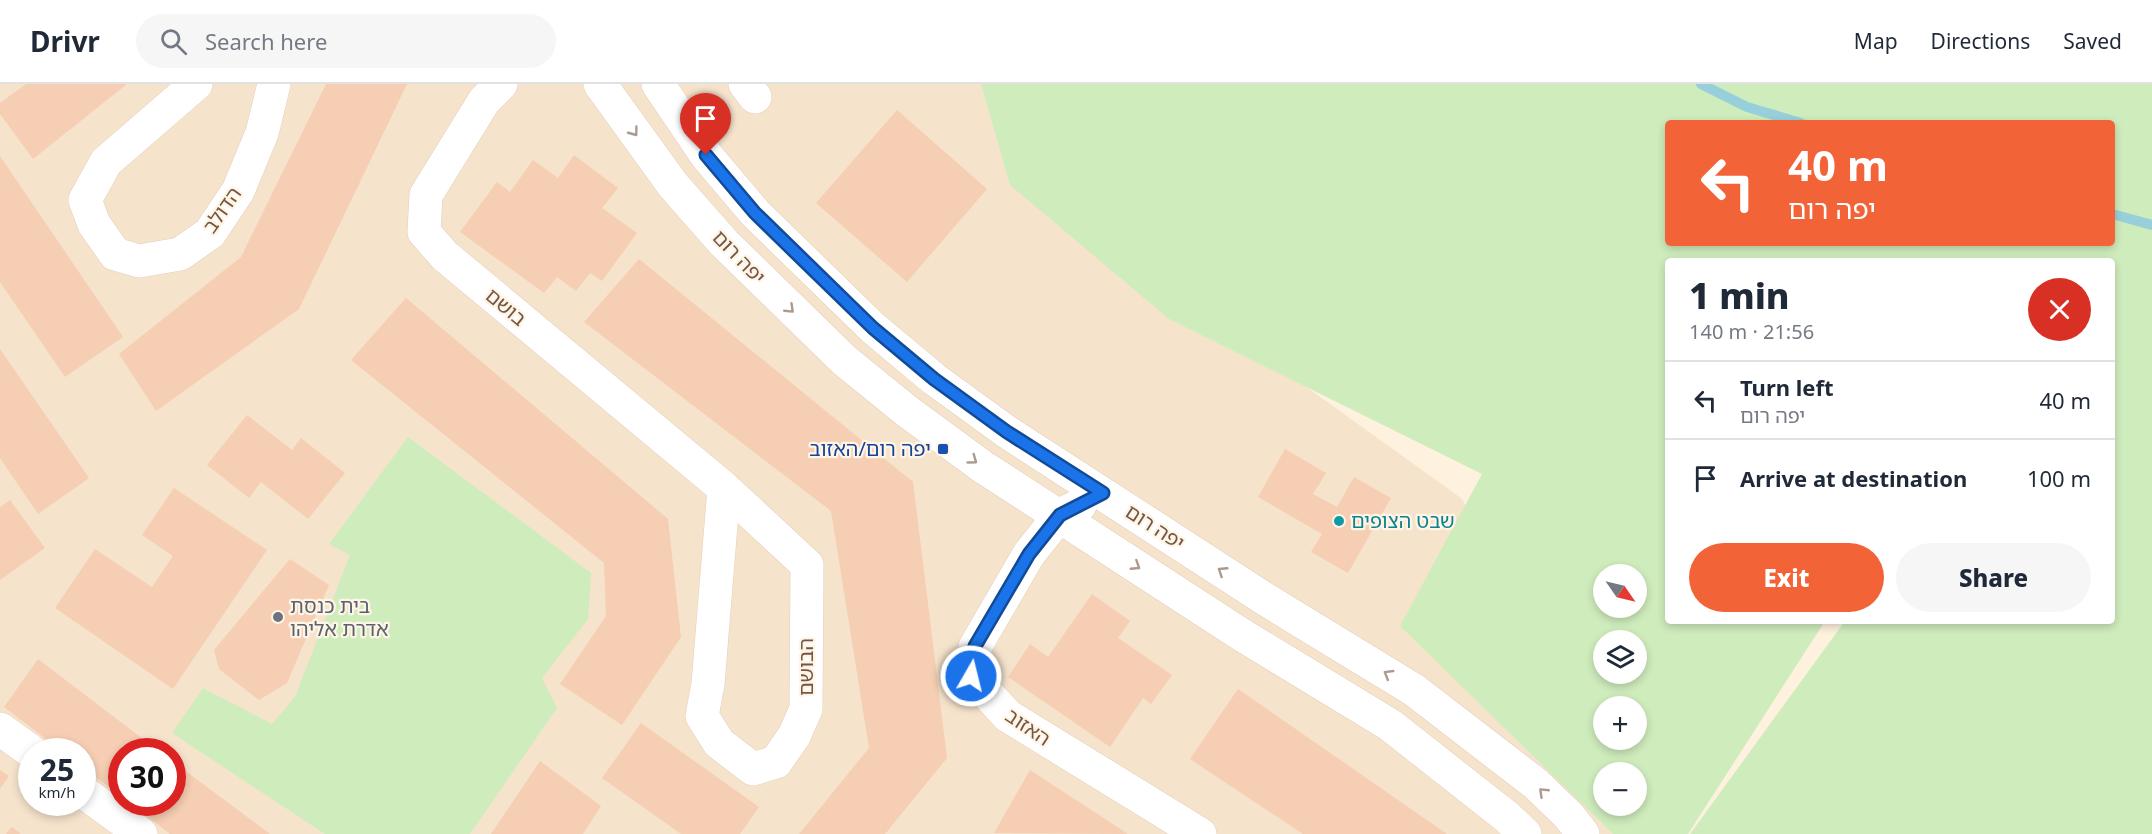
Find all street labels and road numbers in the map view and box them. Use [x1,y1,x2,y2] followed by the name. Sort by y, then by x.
[196,181,247,238] street label: הדולב
[707,224,772,289] street label: יפה רום
[480,282,532,332] street label: בושם
[1121,498,1190,556] street label: יפה רום
[792,638,819,696] street label: הבושם
[1000,702,1056,752] street label: האזוב

